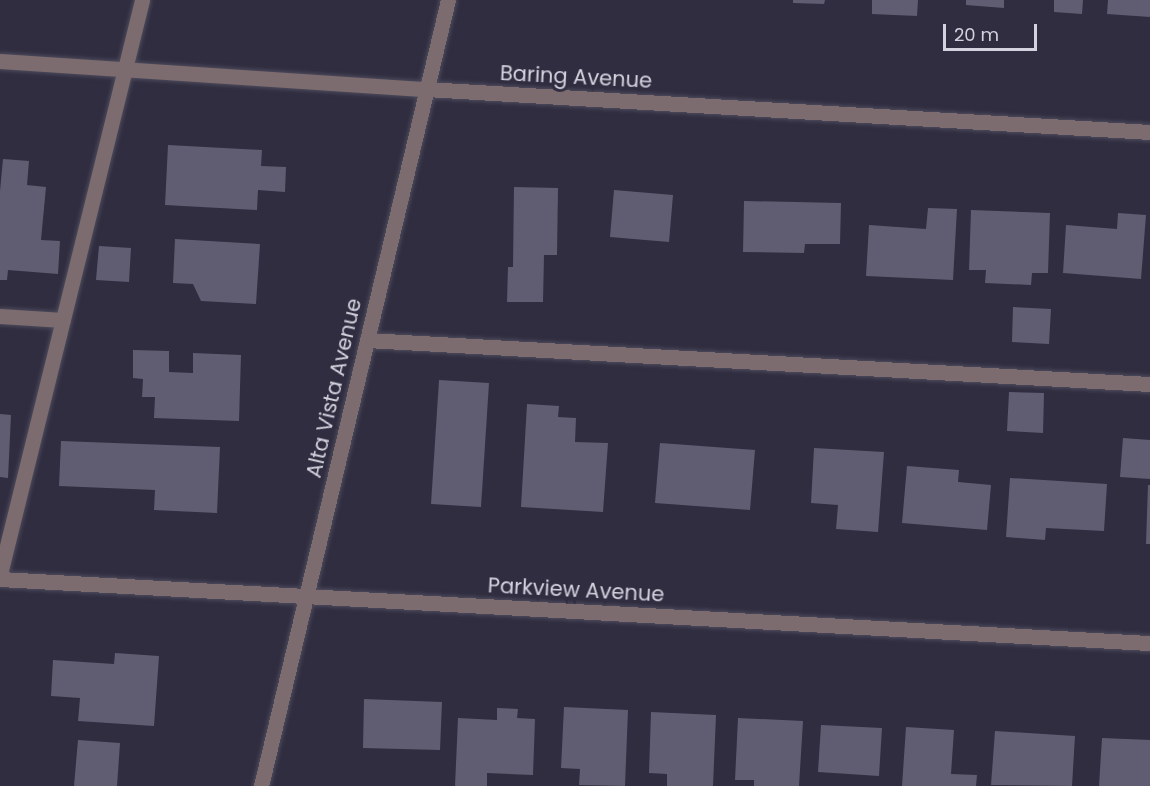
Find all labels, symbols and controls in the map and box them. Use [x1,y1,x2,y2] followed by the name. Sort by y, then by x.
[946,12,1040,50] scale bar
[954,22,999,47] text: 20 m
[499,60,653,94] street label: Baring Avenue
[301,296,367,480] street label: Alta Vista Avenue
[487,573,665,607] street label: Parkview Avenue

